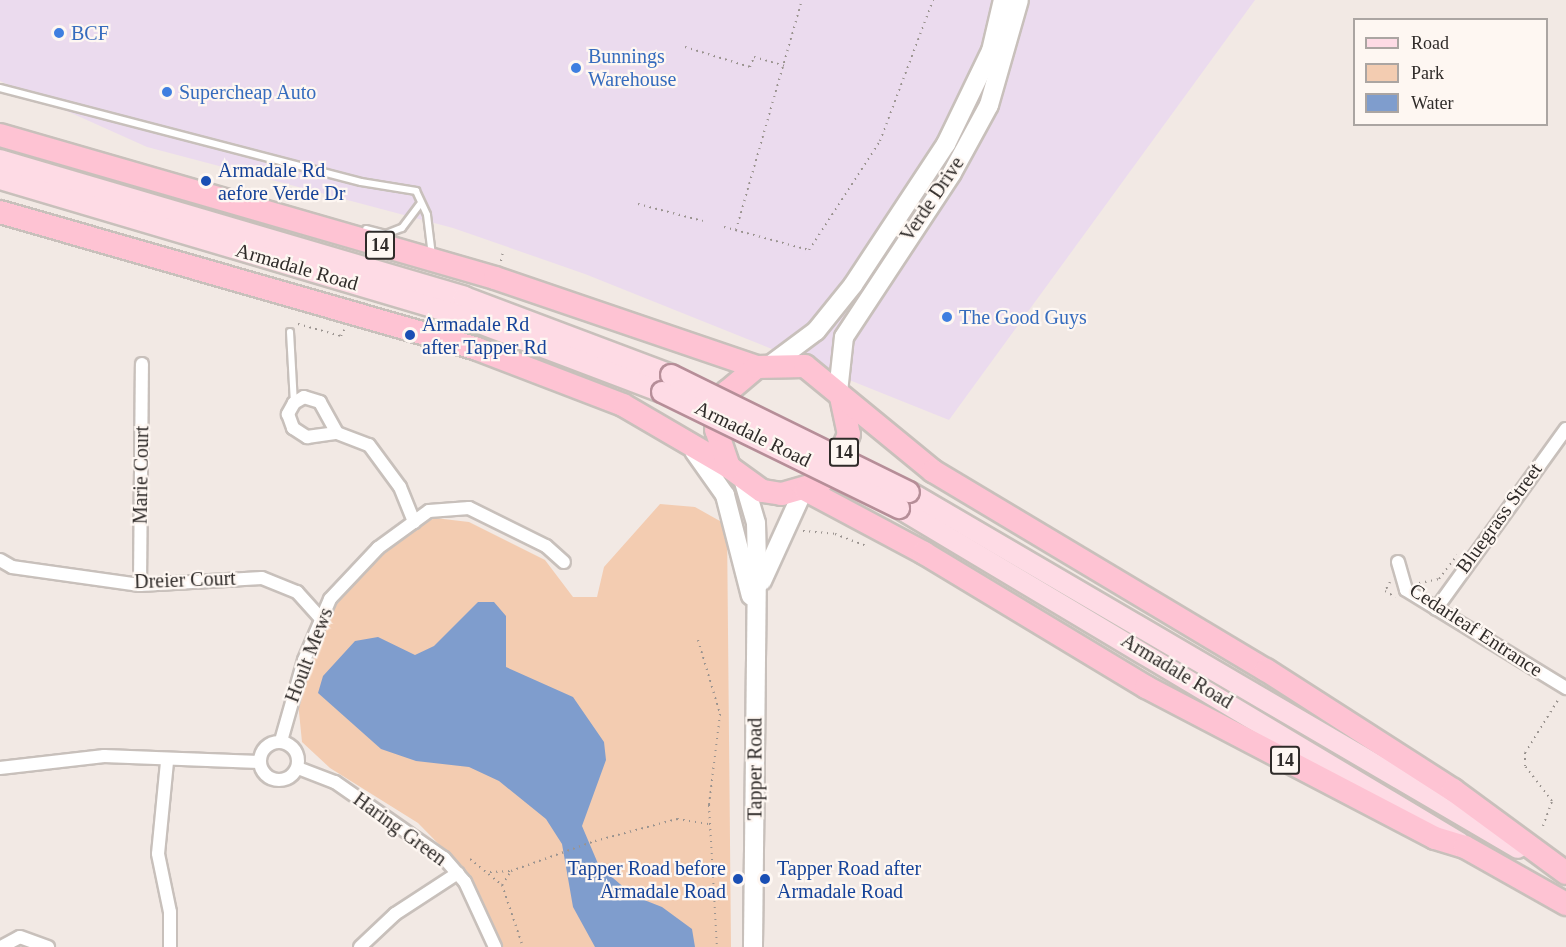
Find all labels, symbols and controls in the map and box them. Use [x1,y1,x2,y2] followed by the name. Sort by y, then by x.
[1353,18,1548,126] legend
[71,21,109,45] place label: BCF
[52,26,66,40] marker: BCF
[1411,33,1449,53] text: Road
[588,45,676,92] place label: Bunnings Warehouse
[569,61,583,75] marker: Bunnings Warehouse
[1411,63,1444,83] text: Park
[179,80,317,104] place label: Supercheap Auto
[160,85,174,99] marker: Supercheap Auto
[1411,93,1454,113] text: Water
[895,152,969,246] street label: Verde Drive
[218,158,346,205] place label: Armadale Rd aefore Verde Dr
[199,174,213,188] marker: Armadale Rd aefore Verde Dr
[365,230,395,260] road number: 14
[233,238,361,296] street label: Armadale Road
[959,305,1087,329] place label: The Good Guys
[940,310,954,324] marker: The Good Guys
[422,312,547,359] place label: Armadale Rd after Tapper Rd
[403,328,417,342] marker: Armadale Rd after Tapper Rd
[691,396,815,472] street label: Armadale Road
[128,426,154,524] street label: Marie Court
[829,437,859,467] road number: 14
[1451,458,1547,578] street label: Bluegrass Street
[134,566,236,594] street label: Dreier Court
[1405,578,1547,682] street label: Cedarleaf Entrance
[280,604,338,706] street label: Hoult Mews
[1117,628,1237,714] street label: Armadale Road
[743,718,767,820] street label: Tapper Road
[1270,745,1300,775] road number: 14
[349,787,451,871] street label: Haring Green
[567,856,726,903] place label: Tapper Road before Armadale Road
[777,856,921,903] place label: Tapper Road after Armadale Road
[731,872,745,886] marker: Tapper Road before Armadale Road
[758,872,772,886] marker: Tapper Road after Armadale Road

